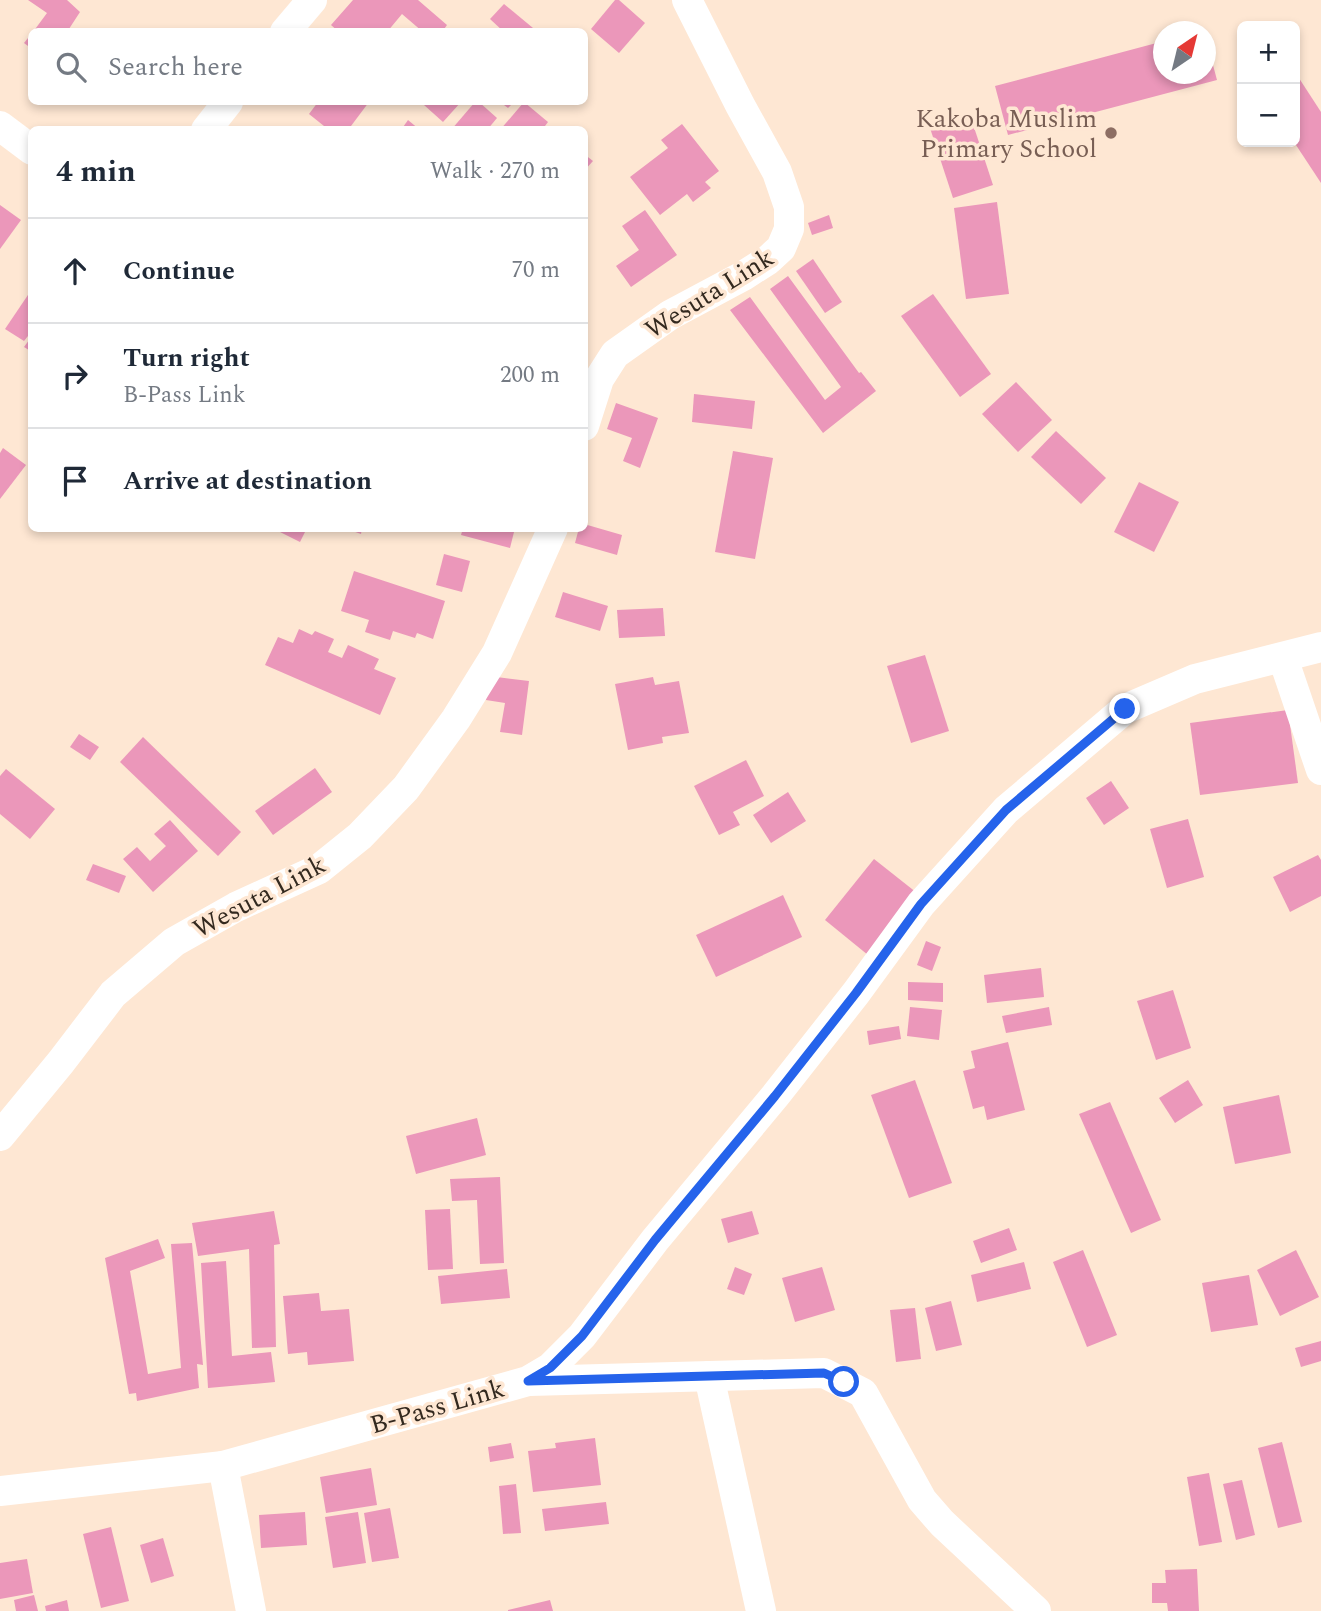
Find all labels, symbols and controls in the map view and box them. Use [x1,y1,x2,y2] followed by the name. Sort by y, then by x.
[1153,21,1216,84] north arrow
[1237,21,1300,147] map controls
[1237,21,1300,84] button: +
[28,28,588,105] search box
[108,47,243,87] text: Search here
[52,48,90,86] icon: search
[1237,84,1300,147] button: −
[916,99,1097,169] place label: Kakoba Muslim Primary School
[1103,125,1119,141] marker: Kakoba Muslim Primary School
[56,149,136,195] text: 4 min
[430,154,560,189] text: Walk · 270 m
[637,238,782,350] street label: Wesuta Link
[123,251,235,291] text: Continue
[56,252,94,290] icon: ahead
[511,253,560,288] text: 70 m
[123,338,250,378] text: Turn right
[56,357,94,395] icon: right
[500,358,560,393] text: 200 m
[123,378,246,413] text: B-Pass Link
[123,461,372,501] text: Arrive at destination
[56,462,94,500] icon: arrive
[1109,693,1140,724] route end
[186,845,333,949] street label: Wesuta Link
[828,1366,859,1397] route start
[365,1369,509,1445] street label: B-Pass Link

